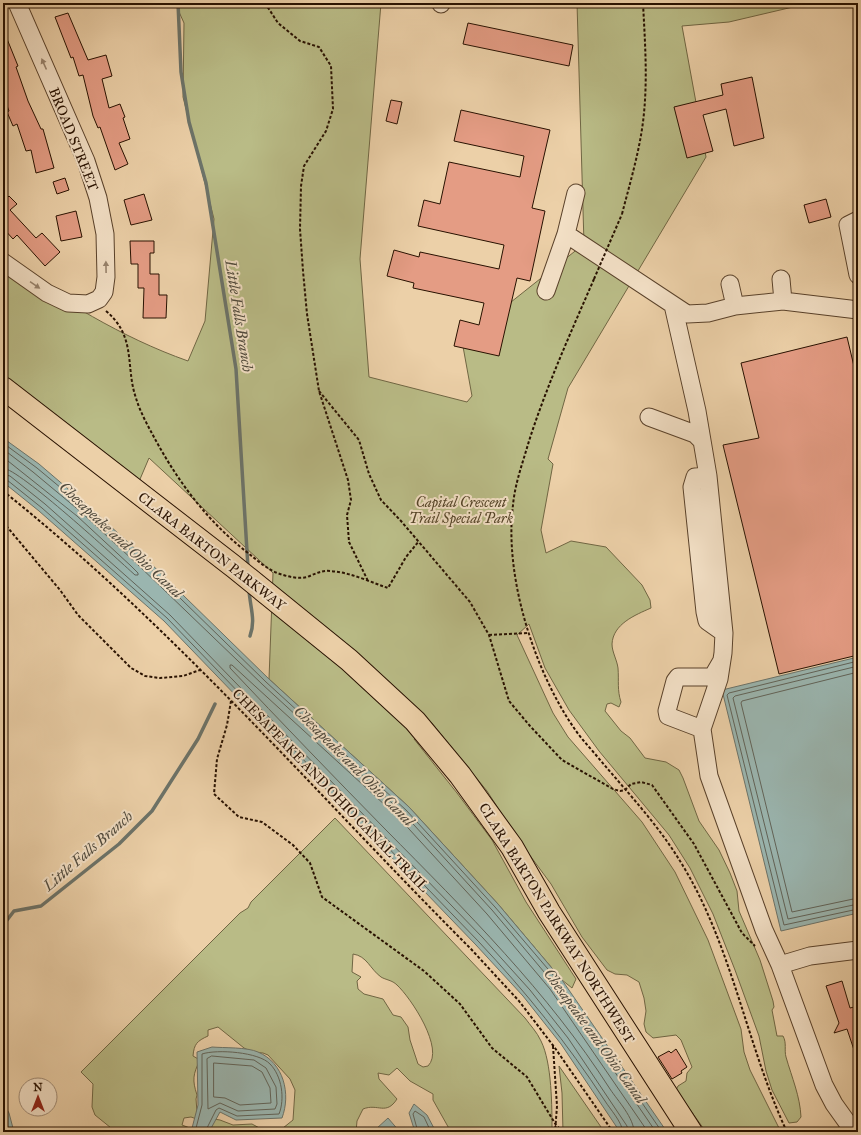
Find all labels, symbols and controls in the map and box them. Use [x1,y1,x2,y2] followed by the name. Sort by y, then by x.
[41,58,47,70] one-way arrow
[45,85,102,194] street label: BROAD STREET
[221,258,257,374] water label: Little Falls Branch
[102,261,109,273] one-way arrow
[29,281,40,289] one-way arrow
[55,478,188,604] water label: Chesapeake and Ohio Canal
[135,488,290,615] street label: CLARA BARTON PARKWAY
[409,494,514,528] park label: Capital Crescent Trail Special Park
[229,685,433,896] street label: CHESAPEAKE AND OHIO CANAL TRAIL
[289,702,419,832] water label: Chesapeake and Ohio Canal
[475,800,638,1047] street label: CLARA BARTON PARKWAY NORTHWEST
[39,807,137,895] water label: Little Falls Branch
[539,965,651,1109] water label: Chesapeake and Ohio Canal
[18,1077,58,1117] north arrow
[33,1081,43,1094] text: N

